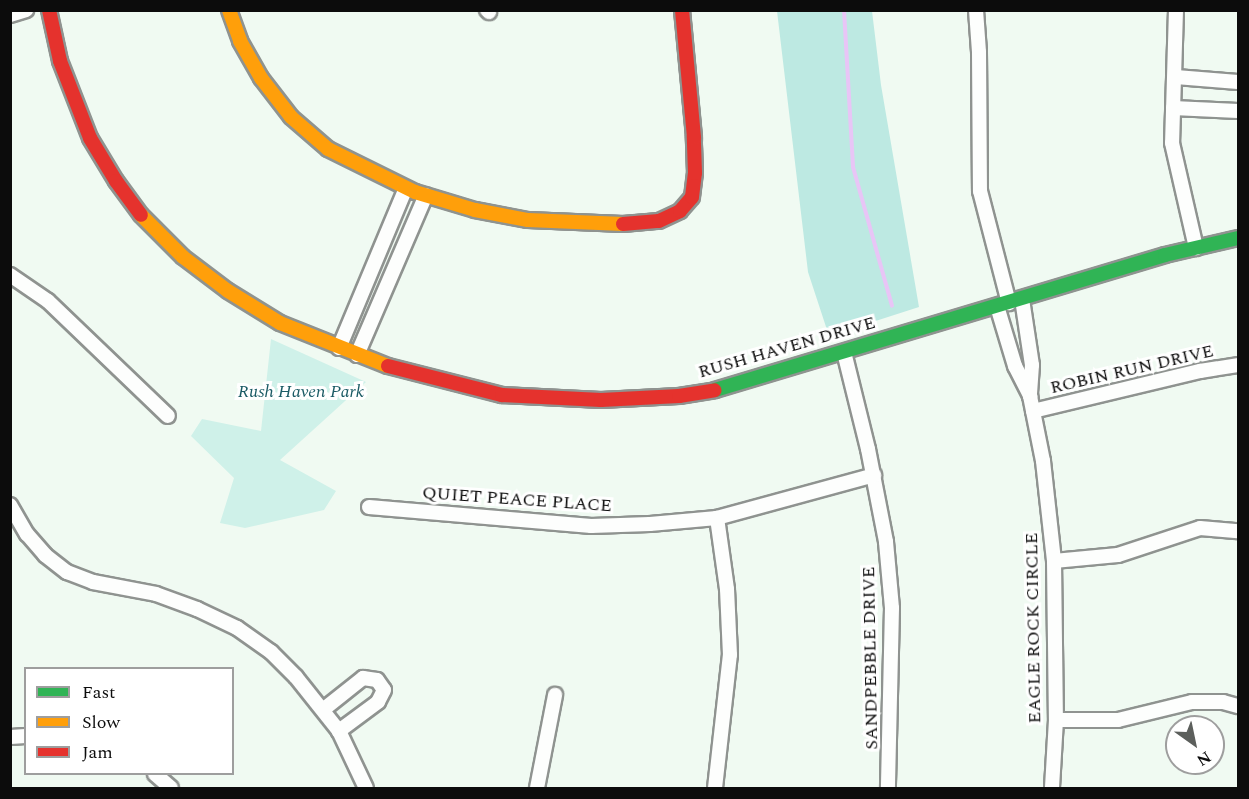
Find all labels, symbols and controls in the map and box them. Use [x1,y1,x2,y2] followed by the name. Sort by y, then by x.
[696,312,878,384] street label: RUSH HAVEN DRIVE
[1048,341,1216,399] street label: ROBIN RUN DRIVE
[238,381,364,403] park label: Rush Haven Park
[421,483,613,517] street label: QUIET PEACE PLACE
[1022,532,1046,724] street label: EAGLE ROCK CIRCLE
[859,566,883,750] street label: SANDPEBBLE DRIVE
[24,667,234,775] legend
[82,679,115,706] text: Fast
[82,709,120,736] text: Slow
[1165,715,1225,775] north arrow
[82,739,113,766] text: Jam
[1192,745,1216,772] text: N

